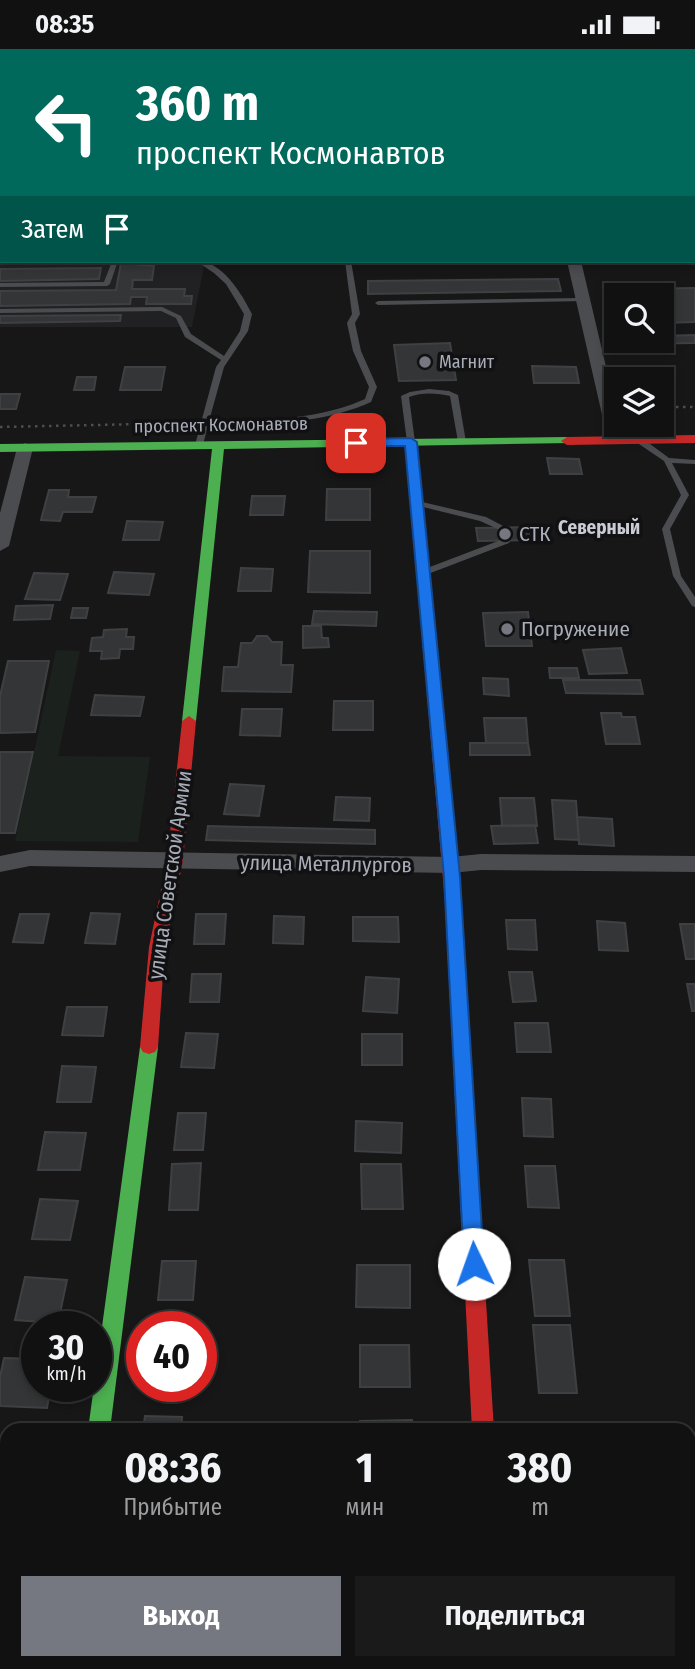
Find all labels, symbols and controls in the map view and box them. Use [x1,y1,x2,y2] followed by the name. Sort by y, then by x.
[35,9,94,40] text: 08:35
[136,74,259,133] text: 360 m
[21,77,112,168] icon: left
[136,134,446,172] text: проспект Космонавтов
[98,210,136,248] icon: arrive
[21,214,84,245] text: Затем
[604,283,674,437] map controls
[604,283,674,353] button: search
[439,351,495,373] place label: Магнит
[417,354,433,370] marker: Магнит
[604,367,674,437] button: layers
[134,412,308,438] street label: проспект Космонавтов
[326,413,386,473] pin
[337,424,375,462] icon: arrive
[558,516,640,539] district label: Северный
[519,521,551,547] place label: СТК
[497,526,513,542] marker: СТК
[521,616,630,642] place label: Погружение
[499,621,515,637] marker: Погружение
[142,769,198,981] street label: улица Советской Армии
[240,850,412,878] street label: улица Металлургов
[437,1227,511,1301] position arrow
[126,1311,217,1402] speed limit sign: 40
[49,1326,84,1368] text: 30
[46,1363,87,1385] text: km/h
[124,1443,221,1493] text: 08:36
[356,1443,374,1493] text: 1
[508,1443,573,1493] text: 380
[123,1493,222,1521] text: Прибытие
[346,1493,384,1521] text: мин
[531,1493,549,1521] text: m
[21,1576,341,1656] button: Выход
[355,1576,675,1656] button: Поделиться

